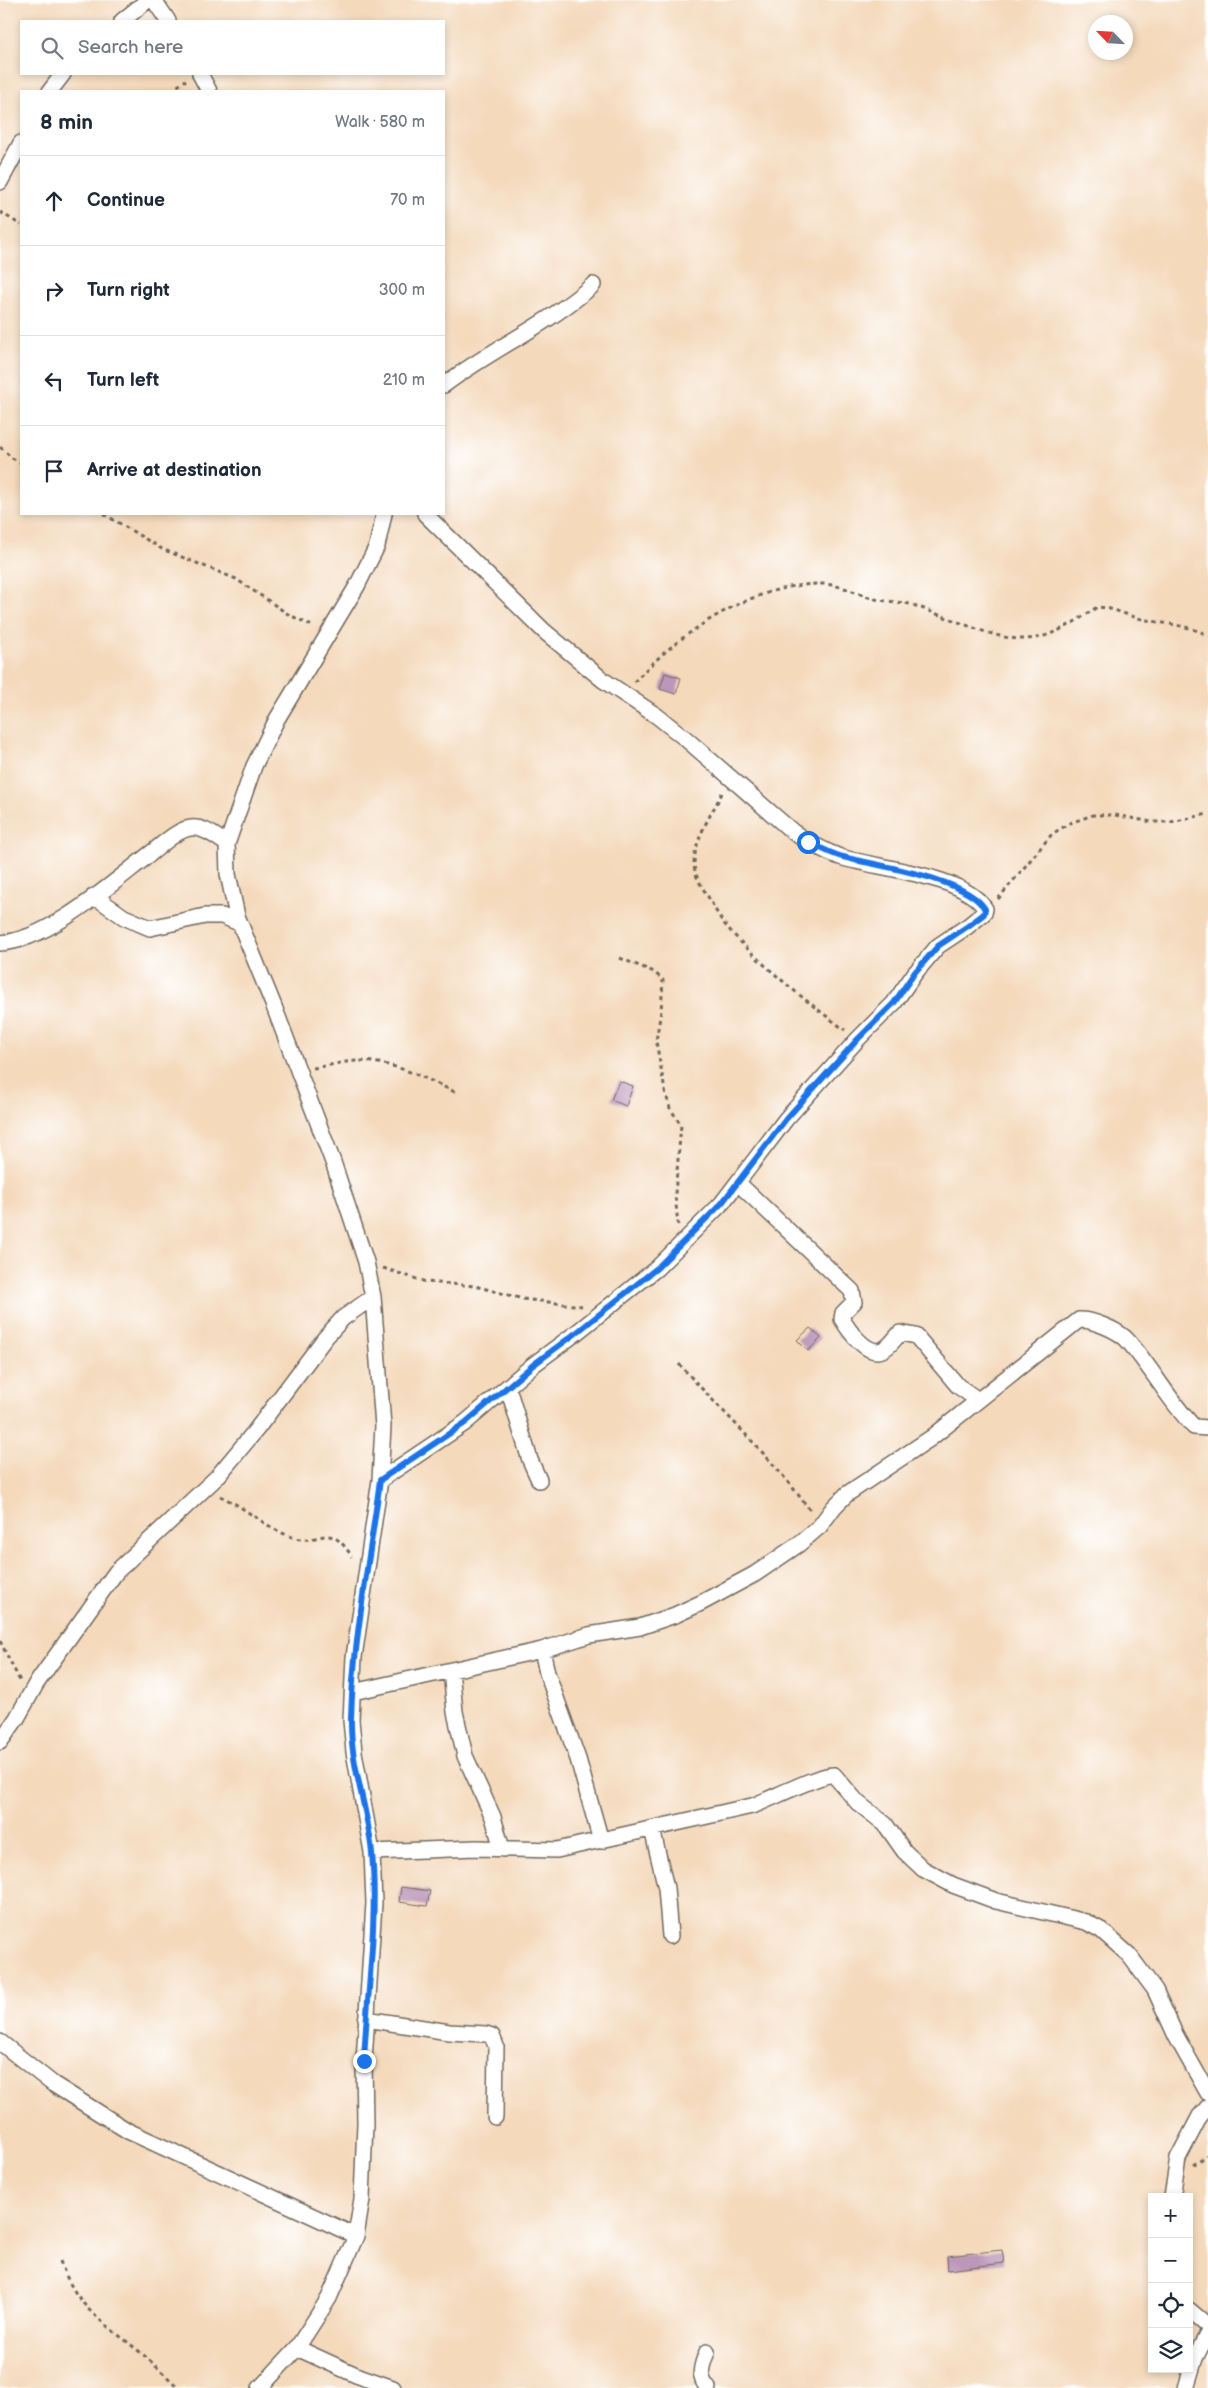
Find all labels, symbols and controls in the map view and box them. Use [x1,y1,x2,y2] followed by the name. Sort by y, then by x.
[1088,15,1133,60] north arrow
[20,20,445,75] search box
[38,34,66,62] icon: search
[78,36,183,59] text: Search here
[40,110,93,135] text: 8 min
[335,113,425,132] text: Walk · 580 m
[40,187,68,215] icon: ahead
[87,189,165,212] text: Continue
[390,191,425,210] text: 70 m
[40,277,68,305] icon: right
[87,279,170,302] text: Turn right
[379,281,425,300] text: 300 m
[40,367,68,395] icon: left
[87,369,159,392] text: Turn left
[383,371,425,390] text: 210 m
[40,457,68,485] icon: arrive
[87,459,262,482] text: Arrive at destination
[797,831,820,854] route start
[353,2050,376,2073] route end
[1148,2193,1193,2373] map controls
[1148,2193,1193,2238] button: +
[1148,2238,1193,2283] button: −
[1148,2283,1193,2328] button: locate
[1148,2328,1193,2373] button: layers

